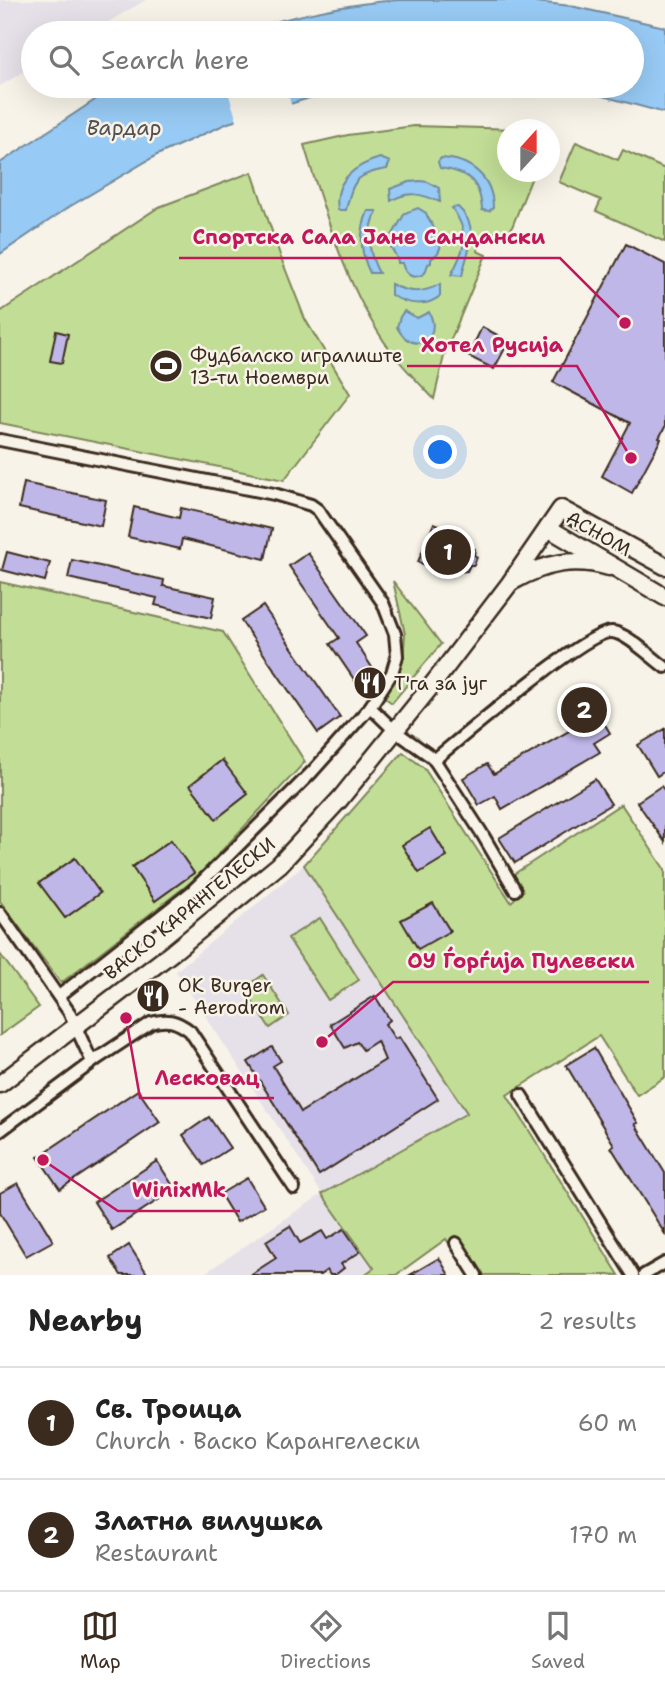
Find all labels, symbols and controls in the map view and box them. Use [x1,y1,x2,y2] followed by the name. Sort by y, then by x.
[21,21,644,98] search box
[45,41,83,79] icon: search
[101,42,250,77] text: Search here
[86,114,162,142] water label: Вардар
[497,119,560,182] north arrow
[179,216,560,258] callout: Спортска Сала Јане Сандански
[193,223,546,251] text: Спортска Сала Јане Сандански
[407,324,577,366] callout: Хотел Русија
[421,331,564,359] text: Хотел Русија
[190,343,403,390] place label: Фудбалско игралиште 13-ти Ноември
[147,347,185,385] sports icon: Фудбалско игралиште 13-ти Ноември
[423,435,457,469] your location
[562,505,636,562] street label: АСНОМ
[425,526,471,578] pin: 1
[351,664,389,702] restaurant icon: Т'га за југ
[394,671,488,696] place label: Т'га за југ
[561,684,607,736] pin: 2
[98,831,280,985] street label: ВАСКО КАРАНГЕЛЕСКИ
[393,940,649,982] callout: ОУ Ѓорѓија Пулевски
[407,946,635,975] text: ОУ Ѓорѓија Пулевски
[178,973,285,1020] place label: OK Burger - Aerodrom
[134,977,172,1015] restaurant icon: OK Burger - Aerodrom
[140,1056,274,1098] callout: Лесковац
[154,1064,260,1092] text: Лесковац
[118,1169,240,1211] callout: WinixMk
[132,1176,226,1204] text: WinixMk
[28,1300,143,1341] text: Nearby
[538,1306,637,1336] text: 2 results
[95,1391,241,1426] text: Св. Троица
[46,1408,56,1438] text: 1
[578,1408,637,1438] text: 60 m
[95,1426,420,1456] text: Church · Васко Карангелески
[95,1503,323,1538] text: Златна вилушка
[43,1520,59,1550] text: 2
[569,1520,637,1550] text: 170 m
[95,1538,218,1568] text: Restaurant
[80,1607,121,1674] tab: Map
[281,1607,371,1674] tab: Directions
[531,1607,585,1674] tab: Saved

